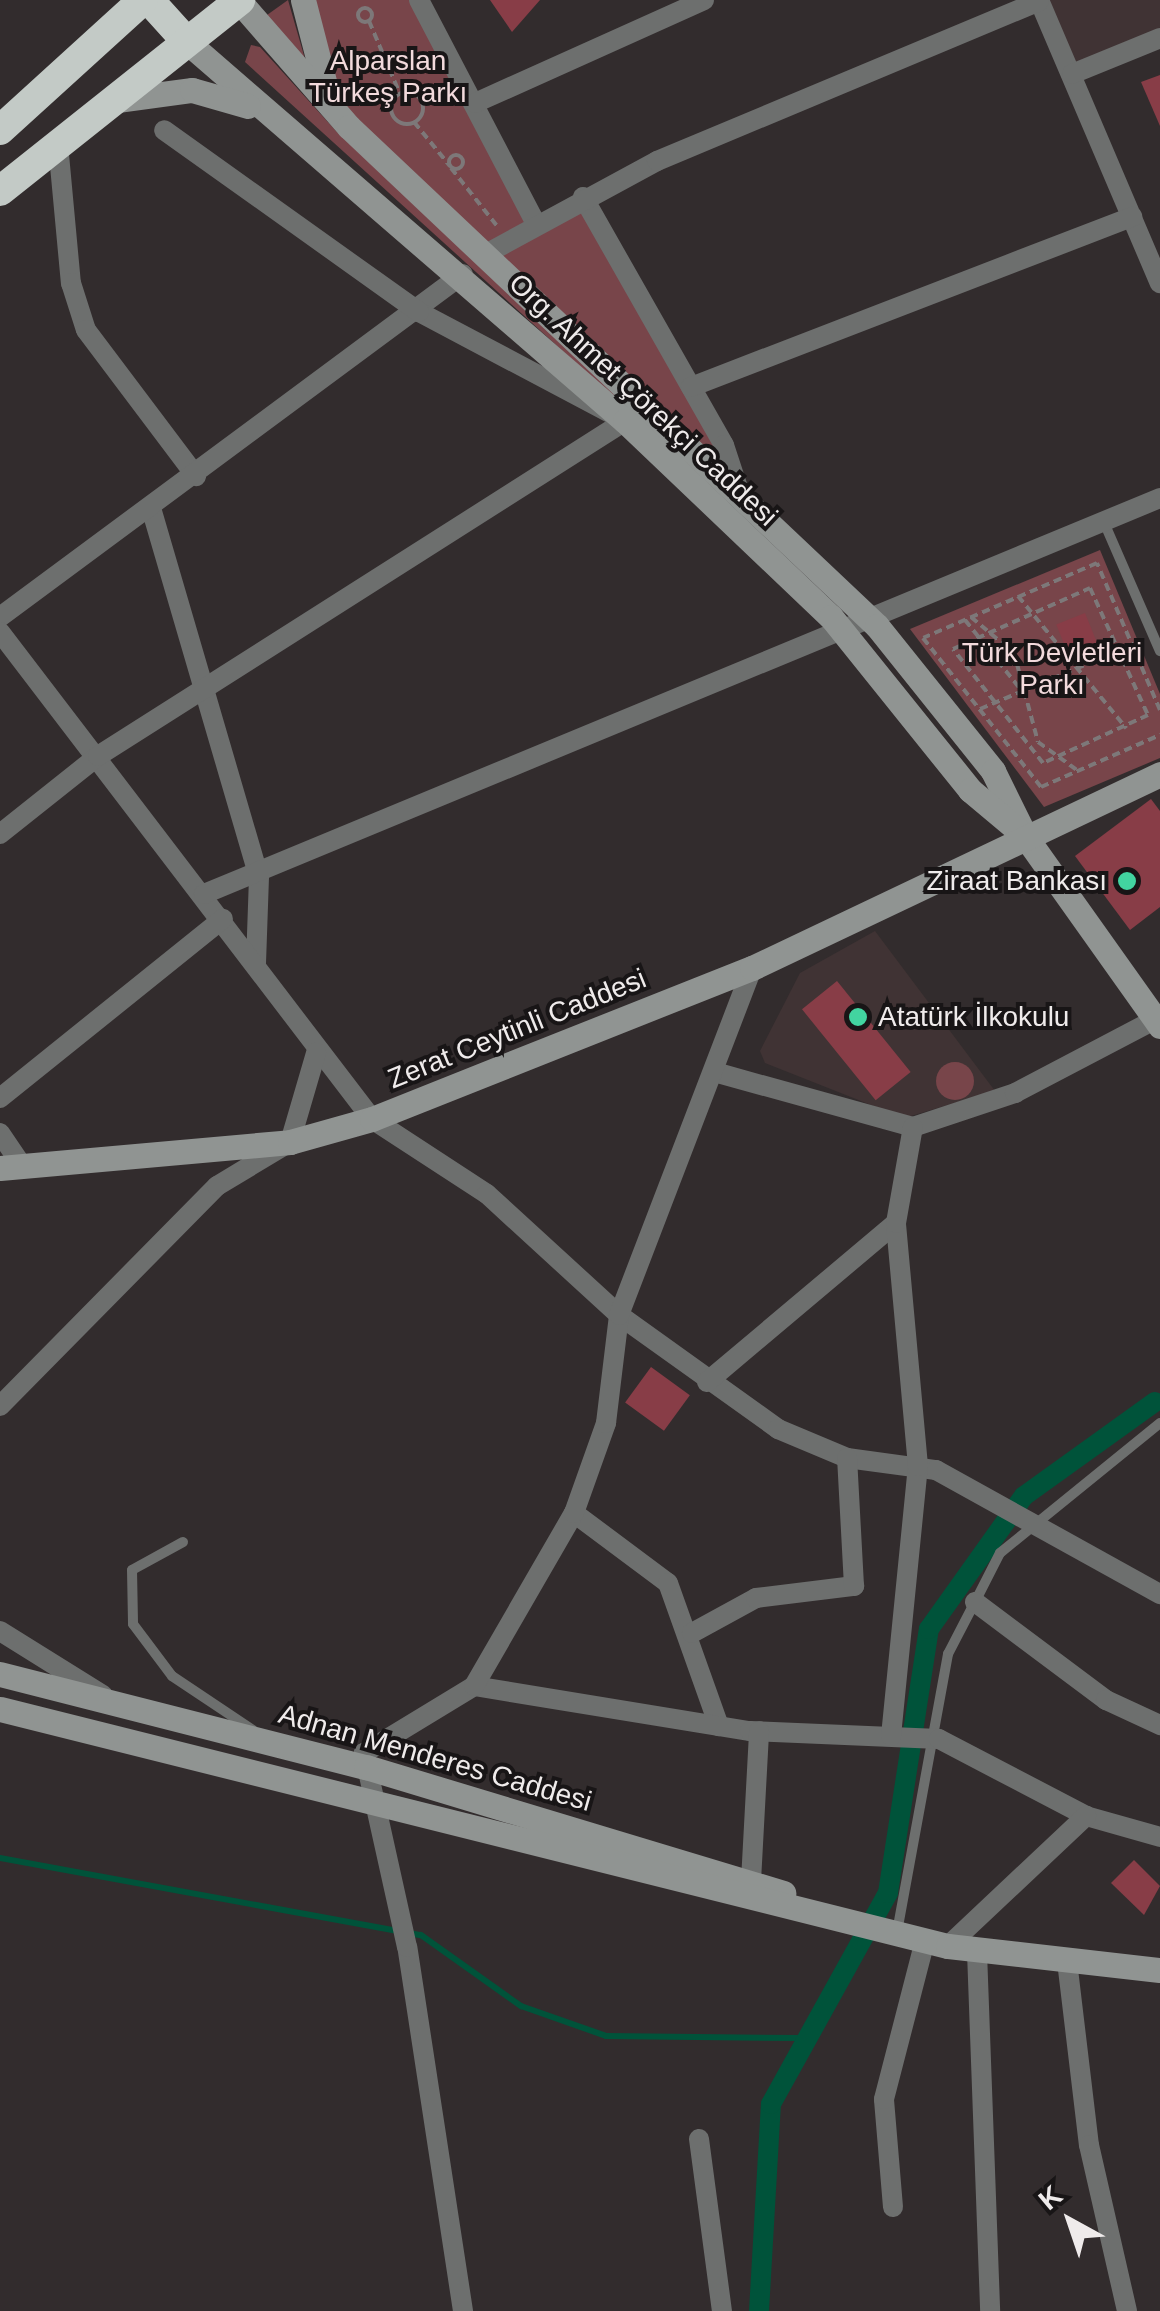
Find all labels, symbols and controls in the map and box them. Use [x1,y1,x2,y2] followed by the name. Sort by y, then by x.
[309,44,467,110] park label: Alparslan Türkeş Parkı
[501,266,785,534] street label: Org. Ahmet Çörekçi Caddesi
[962,636,1142,702] park label: Türk Devletleri Parkı
[926,864,1107,898] place label: Ziraat Bankası
[1116,870,1138,892] marker: Ziraat Bankası
[383,962,651,1096] street label: Zerat Ceytinli Caddesi
[878,1000,1069,1034] place label: Atatürk İlkokulu
[847,1006,869,1028] marker: Atatürk İlkokulu
[275,1697,595,1819] street label: Adnan Menderes Caddesi
[1020,2171,1120,2271] north arrow
[1033,2179,1068,2216] text: K

